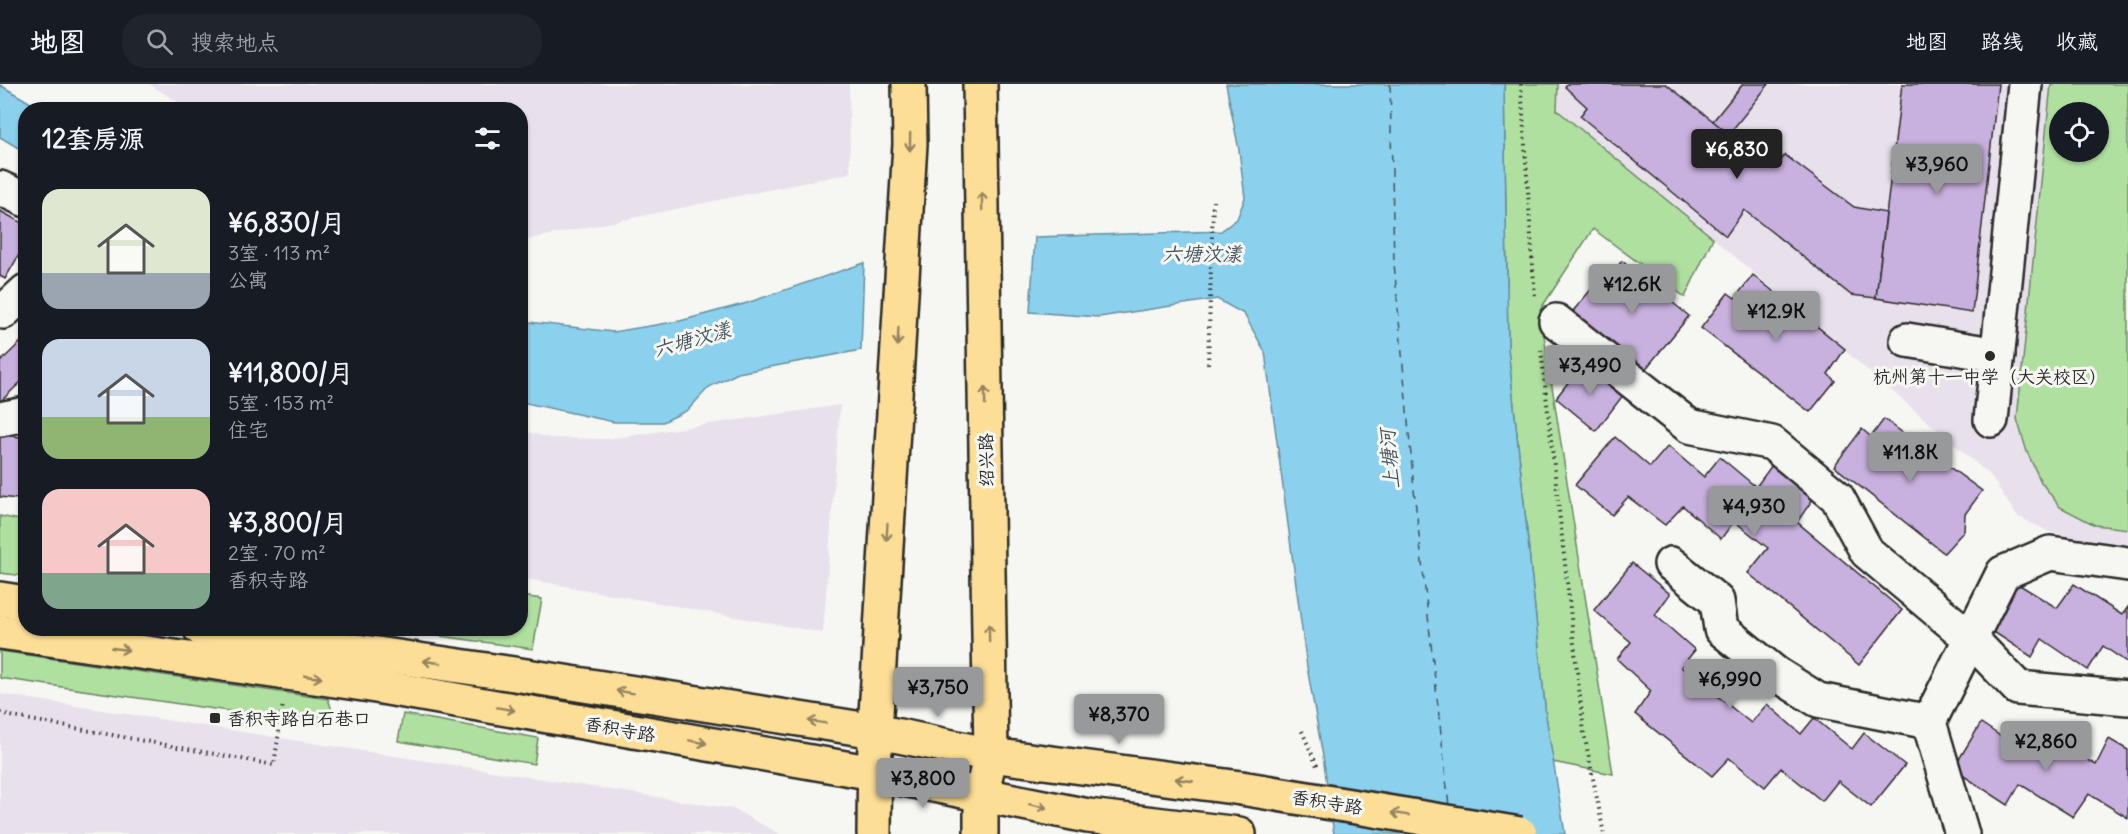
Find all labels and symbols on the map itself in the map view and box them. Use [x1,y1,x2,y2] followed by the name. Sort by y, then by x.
[1688,129,1786,180] pin: ¥6,830
[904,132,915,152] one-way arrow
[1888,144,1986,195] pin: ¥3,960
[976,192,988,212] one-way arrow
[1162,241,1243,266] water label: 六塘汶漾
[1583,264,1681,315] pin: ¥12.6K
[1727,291,1825,342] pin: ¥12.9K
[650,316,735,362] water label: 六塘汶漾
[893,327,904,347] one-way arrow
[1541,345,1639,396] pin: ¥3,490
[1983,349,1997,363] marker: 杭州第十一中学（大关校区）
[1873,365,2107,388] place label: 杭州第十一中学（大关校区）
[979,387,991,407] one-way arrow
[1374,425,1404,490] water label: 上塘河
[1861,432,1959,483] pin: ¥11.8K
[974,433,998,487] street label: 绍兴路
[1705,486,1803,537] pin: ¥4,930
[881,521,892,541] one-way arrow
[983,624,994,644] one-way arrow
[110,644,130,655] one-way arrow
[422,657,442,668] one-way arrow
[1681,659,1779,710] pin: ¥6,990
[889,667,987,718] pin: ¥3,750
[303,672,323,683] one-way arrow
[615,686,635,697] one-way arrow
[1070,694,1168,745] pin: ¥8,370
[495,704,515,715] one-way arrow
[227,707,371,730] place label: 香积寺路白石巷口
[208,711,222,725] marker: 香积寺路白石巷口
[583,711,657,747] street label: 香积寺路
[808,716,828,727] one-way arrow
[1997,721,2095,772] pin: ¥2,860
[687,737,707,748] one-way arrow
[874,758,972,809] pin: ¥3,800
[1174,774,1194,785] one-way arrow
[1290,785,1364,819] street label: 香积寺路
[1028,801,1048,812] one-way arrow
[1391,808,1410,819] one-way arrow

